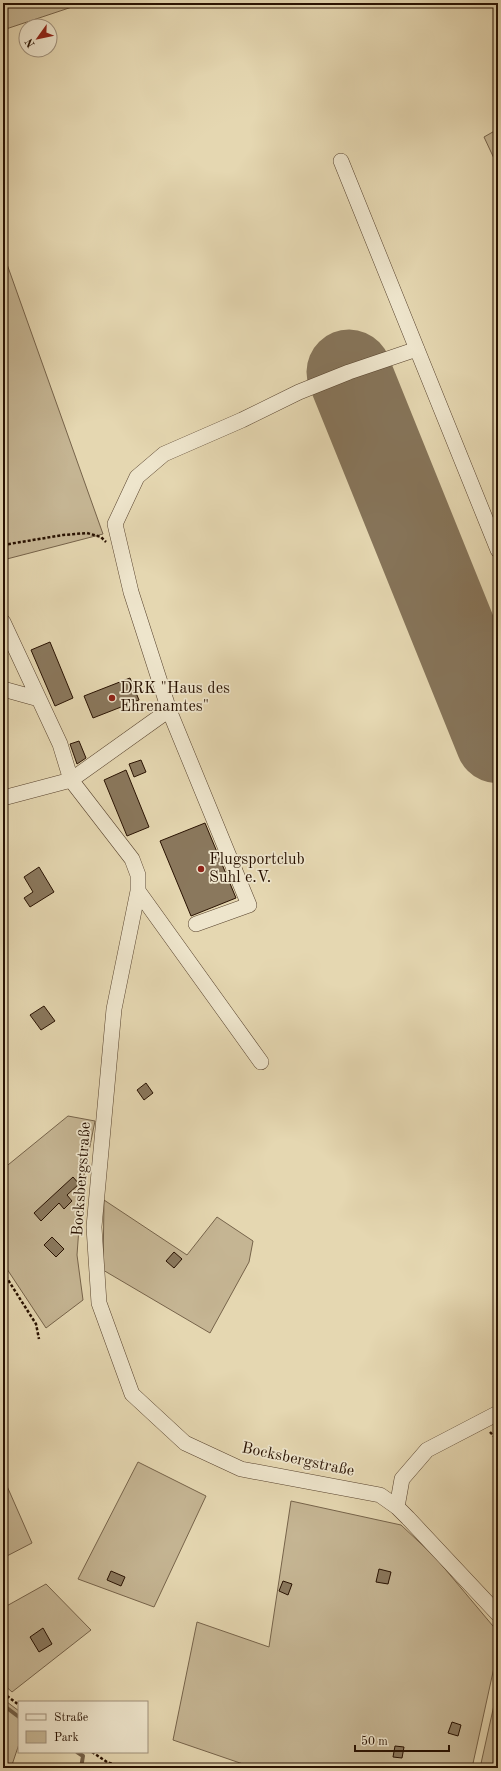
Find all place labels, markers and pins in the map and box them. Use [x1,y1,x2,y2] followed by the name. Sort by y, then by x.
[120,681,230,715] place label: DRK "Haus des Ehrenamtes"
[107,693,117,703] marker: DRK "Haus des Ehrenamtes"
[209,852,305,886] place label: Flugsportclub Suhl e.V.
[196,864,206,874] marker: Flugsportclub Suhl e.V.

